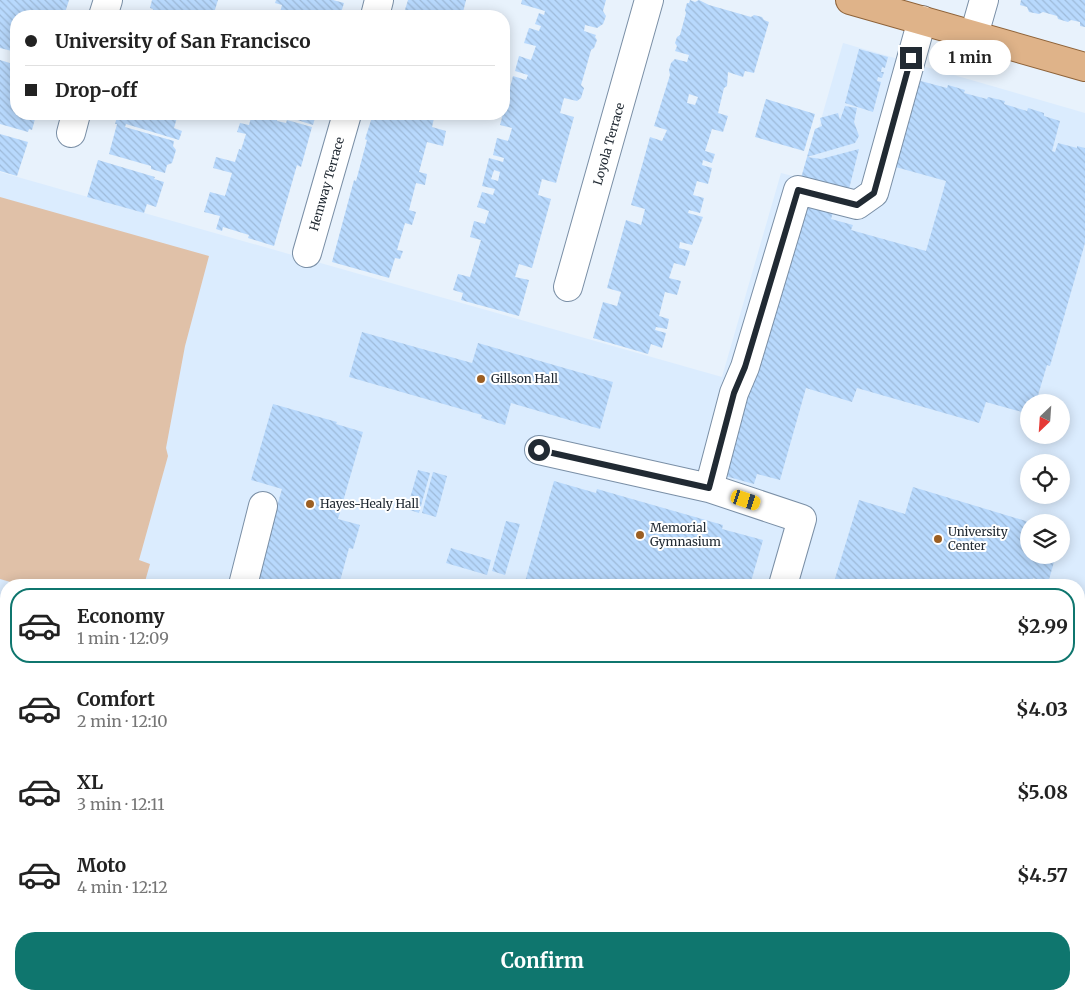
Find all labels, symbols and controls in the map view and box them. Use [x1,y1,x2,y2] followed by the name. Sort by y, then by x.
[55,29,311,53] text: University of San Francisco
[928,40,1011,76] callout: 1 min
[900,47,922,69] route end
[948,47,992,67] text: 1 min
[55,78,137,102] text: Drop-off
[590,101,627,187] street label: Loyola Terrace
[306,135,347,233] street label: Hemway Terrace
[491,371,558,386] place label: Gillson Hall
[475,373,487,385] marker: Gillson Hall
[1020,394,1070,444] north arrow
[1020,394,1070,564] map controls
[528,439,550,461] route start
[1020,454,1070,504] button: locate
[729,488,762,512] car
[320,496,419,511] place label: Hayes-Healy Hall
[304,498,316,510] marker: Hayes-Healy Hall
[1020,514,1070,564] button: layers
[650,520,721,549] place label: Memorial Gymnasium
[948,524,1008,553] place label: University Center
[634,529,646,541] marker: Memorial Gymnasium
[932,533,944,545] marker: University Center
[17,603,62,648] icon: car
[77,604,165,628] text: Economy
[1017,614,1068,638] text: $2.99
[77,628,169,648] text: 1 min · 12:09
[17,686,62,731] icon: car
[77,687,155,711] text: Comfort
[1016,697,1068,721] text: $4.03
[77,711,168,731] text: 2 min · 12:10
[17,769,62,814] icon: car
[77,770,103,794] text: XL
[1017,780,1068,804] text: $5.08
[77,794,164,814] text: 3 min · 12:11
[17,852,62,897] icon: car
[77,853,126,877] text: Moto
[1017,863,1068,887] text: $4.57
[77,877,168,897] text: 4 min · 12:12
[15,932,1070,990] button: Confirm

